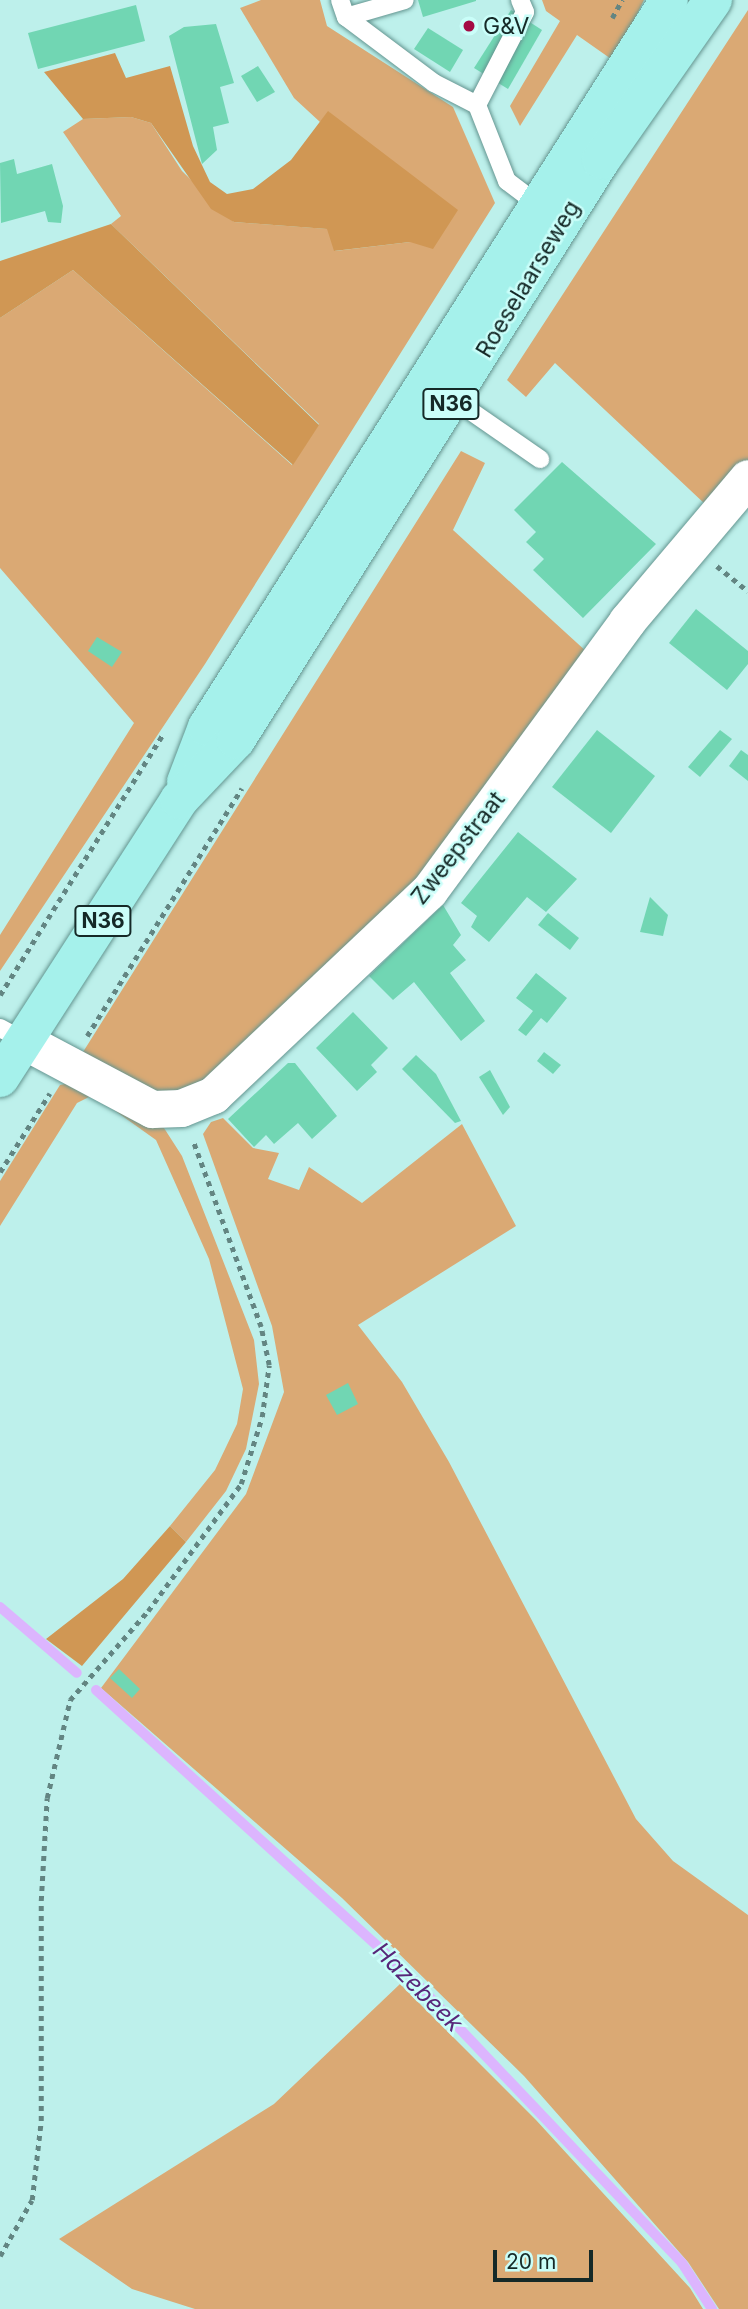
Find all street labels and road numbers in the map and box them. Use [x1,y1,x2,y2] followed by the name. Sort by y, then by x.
[470,195,586,363] street label: Roeselaarseweg
[421,386,481,422] road number: N36
[405,786,511,910] street label: Zweepstraat
[73,904,133,939] road number: N36

